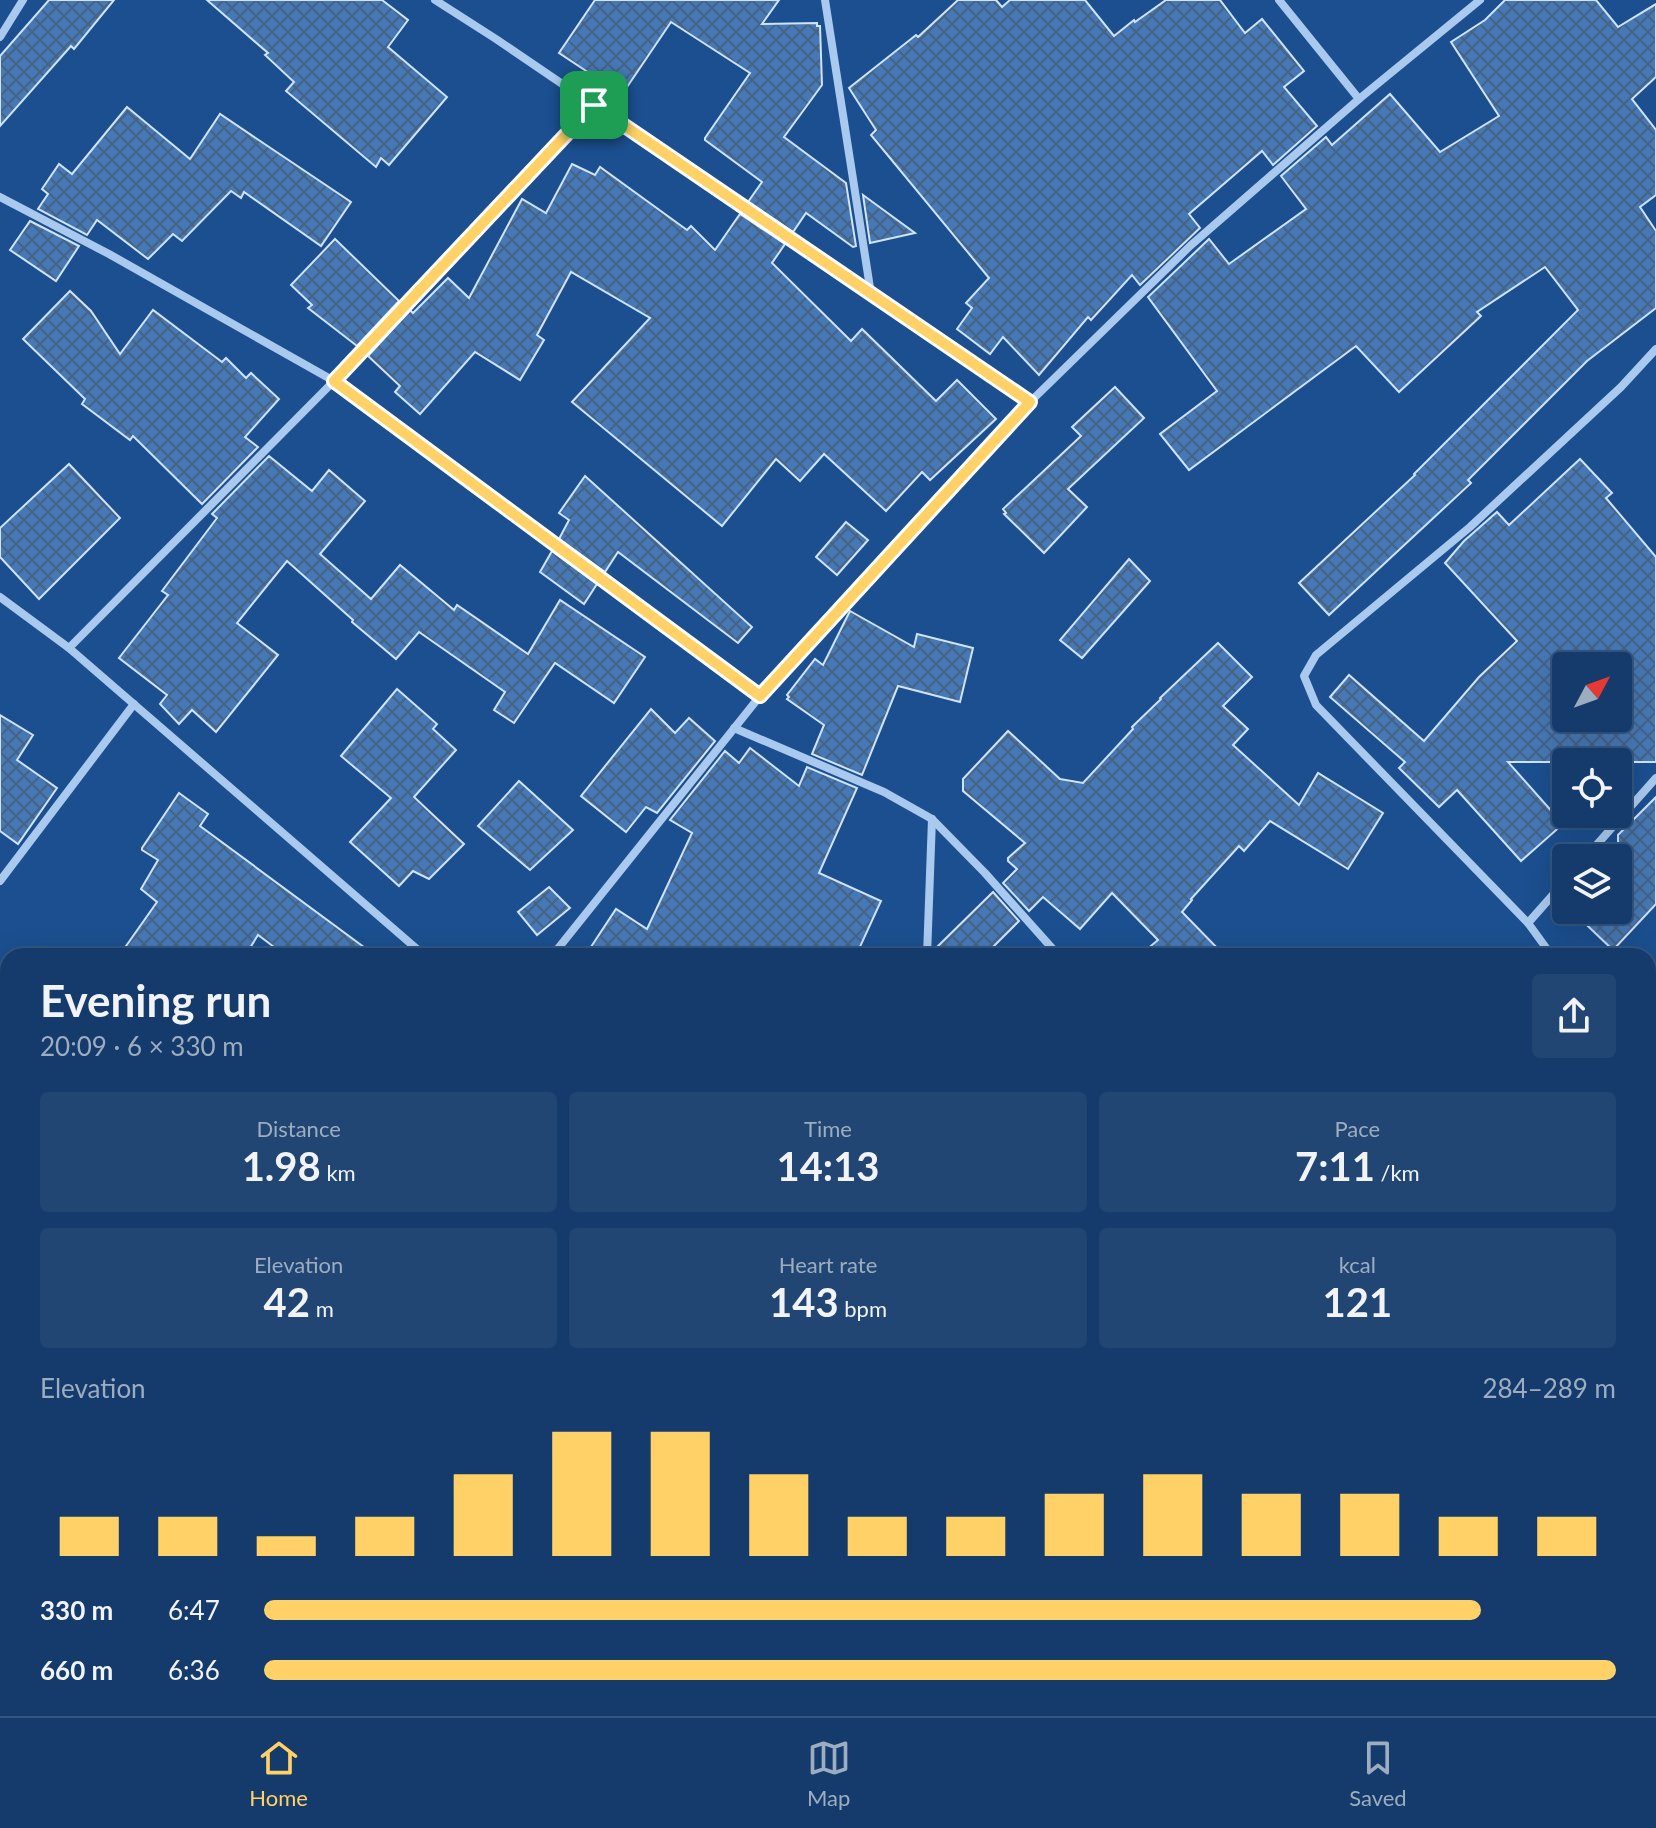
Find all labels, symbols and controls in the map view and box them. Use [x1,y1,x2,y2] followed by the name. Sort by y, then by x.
[560,71,628,139] pin
[572,83,616,127] icon: arrive
[1552,652,1632,732] north arrow
[1552,652,1632,924] map controls
[1552,748,1632,828] button: locate
[1552,844,1632,924] button: layers
[40,974,271,1026] text: Evening run
[1532,974,1616,1058] button: share
[40,1030,244,1062] text: 20:09 · 6 × 330 m
[256,1115,341,1142] text: Distance
[804,1115,852,1142] text: Time
[1334,1115,1380,1142] text: Pace
[242,1142,321,1190] text: 1.98
[776,1142,880,1190] text: 14:13
[1295,1142,1375,1190] text: 7:11
[321,1159,356,1186] text: km
[1375,1159,1420,1186] text: /km
[254,1251,343,1278] text: Elevation
[779,1251,877,1278] text: Heart rate
[1339,1251,1376,1278] text: kcal
[264,1278,310,1326] text: 42
[769,1278,839,1326] text: 143
[1323,1278,1392,1326] text: 121
[310,1295,334,1322] text: m
[839,1295,887,1322] text: bpm
[40,1372,146,1404] text: Elevation
[1482,1372,1616,1404] text: 284–289 m
[40,1594,113,1626] text: 330 m
[168,1594,220,1626] text: 6:47
[40,1654,113,1686] text: 660 m
[168,1654,220,1686] text: 6:36
[249,1736,308,1811] tab: Home
[807,1736,851,1811] tab: Map
[1349,1736,1407,1811] tab: Saved

